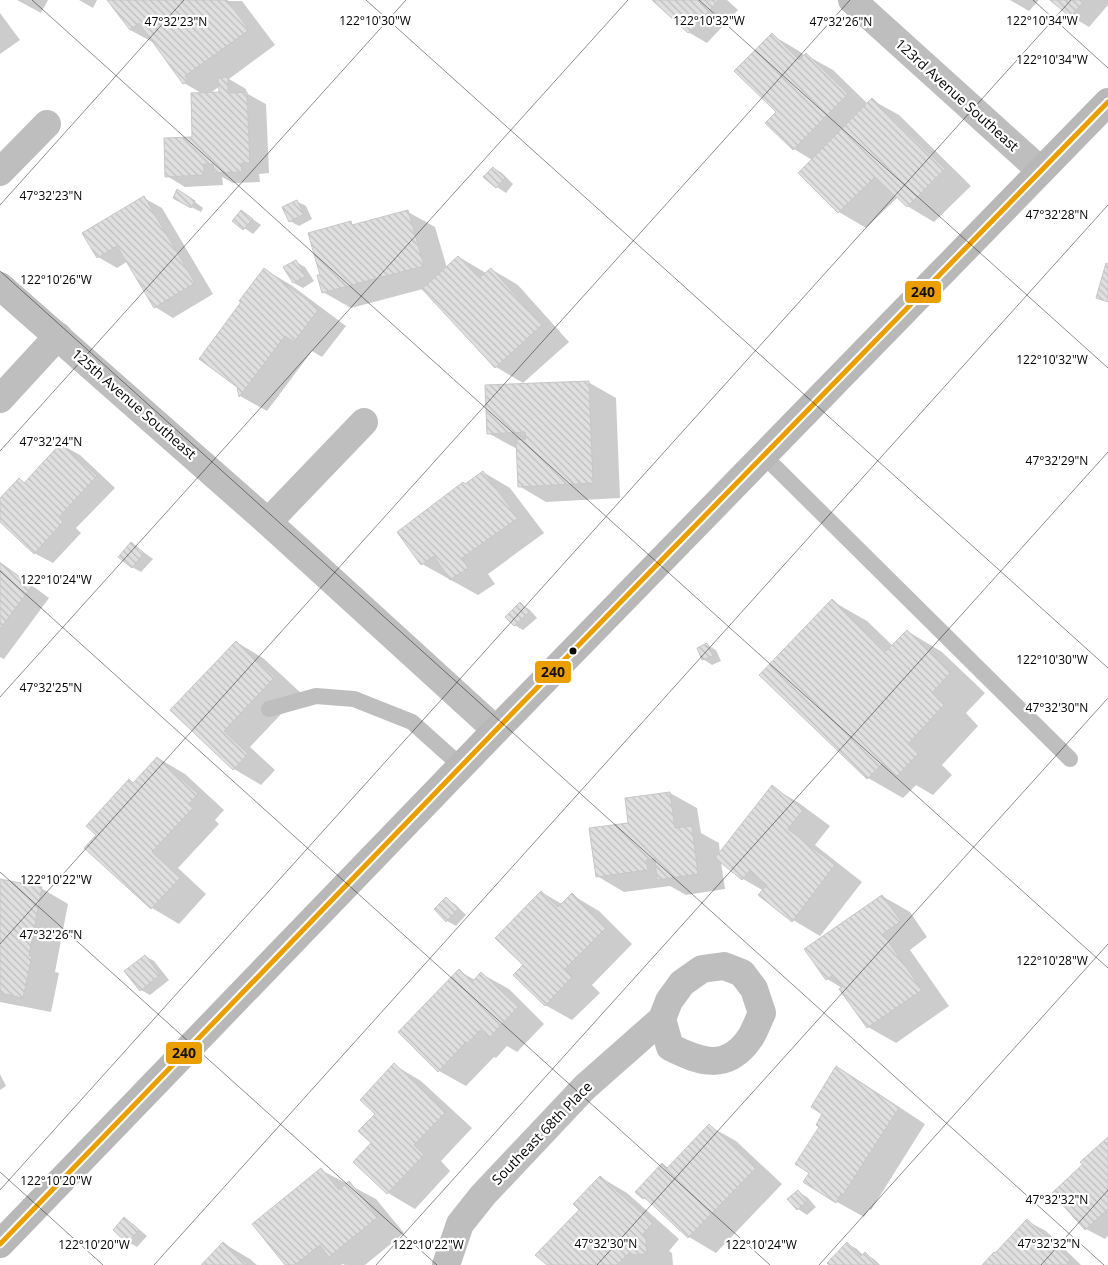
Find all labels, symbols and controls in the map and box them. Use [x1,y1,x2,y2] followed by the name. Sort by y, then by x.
[339,12,411,29] text: 122°10'30"W
[673,12,745,29] text: 122°10'32"W
[1006,12,1078,29] text: 122°10'34"W
[145,13,207,30] text: 47°32'23"N
[810,13,872,30] text: 47°32'26"N
[892,34,1023,155] street label: 123rd Avenue Southeast
[1016,51,1088,68] text: 122°10'34"W
[20,187,82,204] text: 47°32'23"N
[1026,206,1088,223] text: 47°32'28"N
[20,271,92,288] text: 122°10'26"W
[904,280,942,304] line badge: 240
[911,282,935,301] text: 240
[68,344,201,463] street label: 125th Avenue Southeast
[1016,351,1088,368] text: 122°10'32"W
[20,433,82,450] text: 47°32'24"N
[1026,452,1088,469] text: 47°32'29"N
[20,571,92,588] text: 122°10'24"W
[568,646,578,656] unlabelled marker
[1016,651,1088,668] text: 122°10'30"W
[534,660,572,684] line badge: 240
[541,662,565,681] text: 240
[20,679,82,696] text: 47°32'25"N
[1026,699,1088,716] text: 47°32'30"N
[20,871,92,888] text: 122°10'22"W
[20,926,82,943] text: 47°32'26"N
[1016,952,1088,969] text: 122°10'28"W
[165,1041,203,1065] line badge: 240
[172,1043,196,1062] text: 240
[487,1077,596,1188] street label: Southeast 68th Place
[20,1172,92,1189] text: 122°10'20"W
[1026,1191,1088,1208] text: 47°32'32"N
[575,1235,637,1252] text: 47°32'30"N
[1018,1235,1080,1252] text: 47°32'32"N
[58,1236,130,1253] text: 122°10'20"W
[392,1236,464,1253] text: 122°10'22"W
[725,1236,797,1253] text: 122°10'24"W

